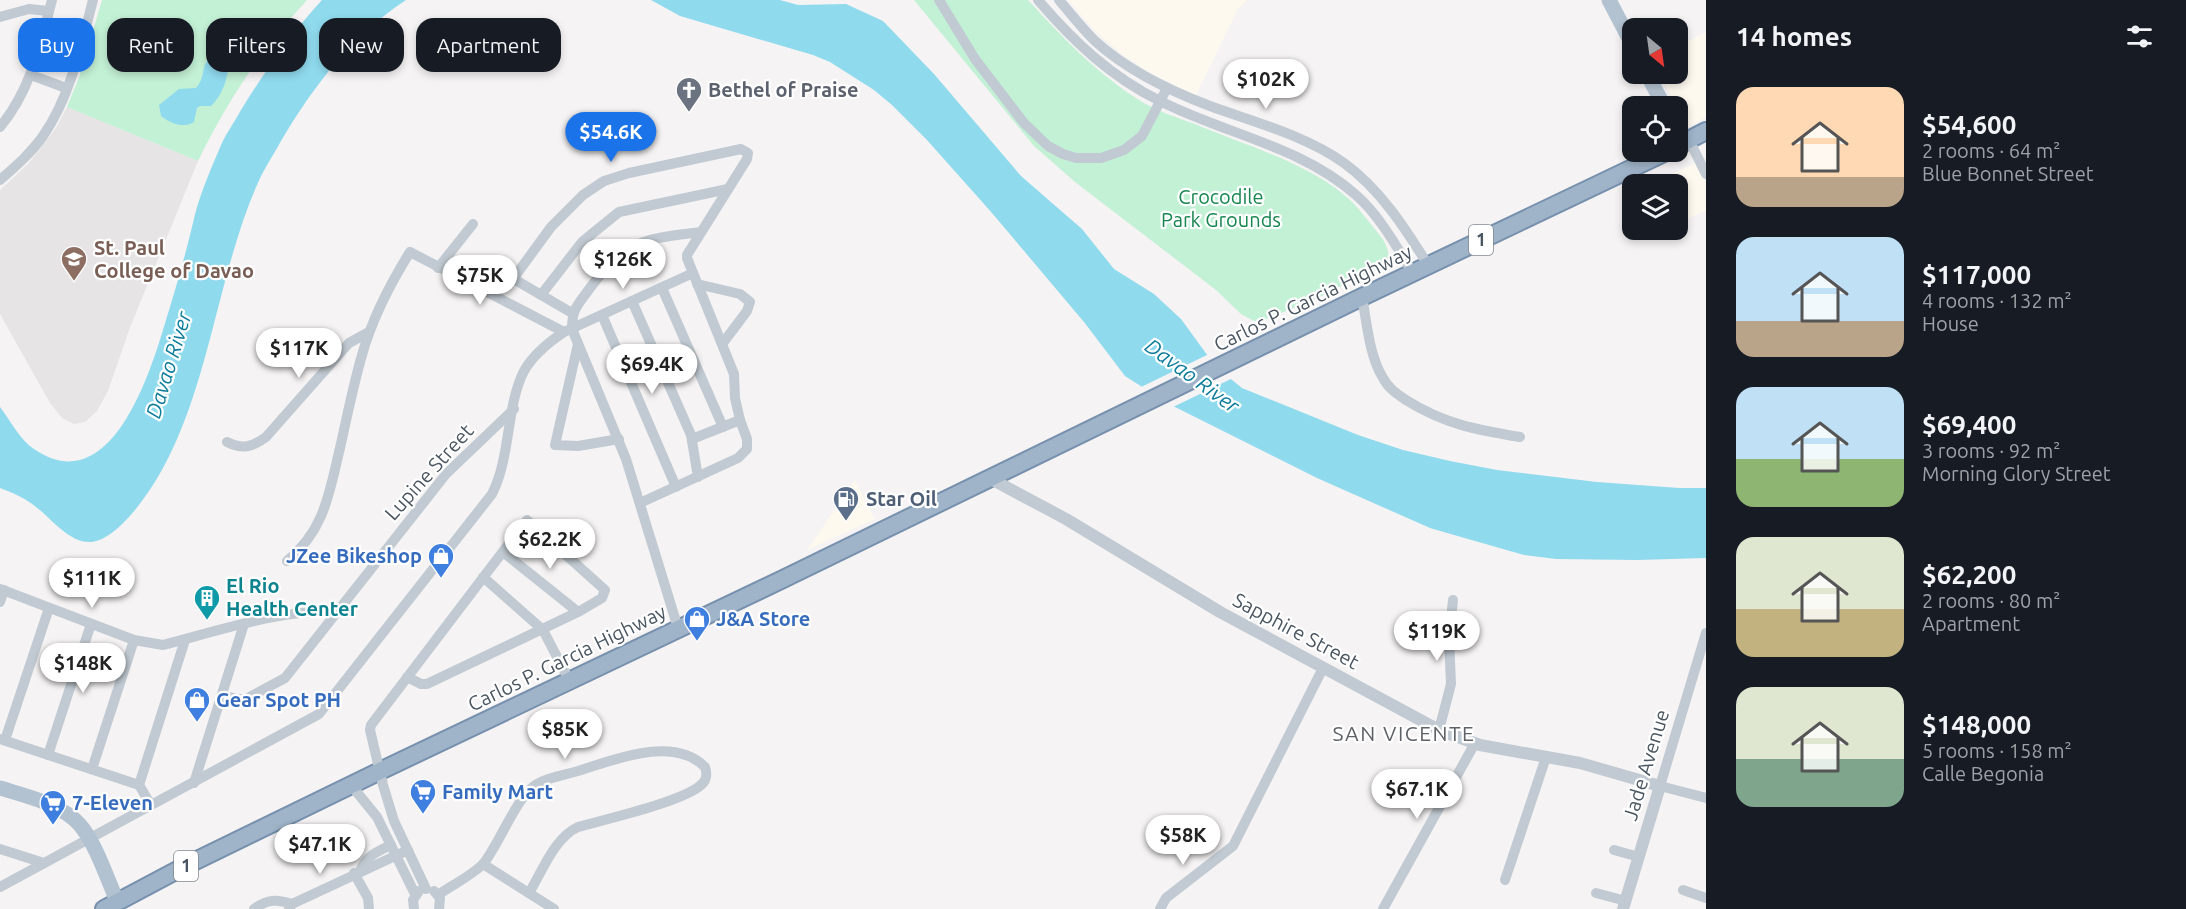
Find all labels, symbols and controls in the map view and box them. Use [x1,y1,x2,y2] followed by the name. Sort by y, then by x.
[18,18,95,72] chip: Buy
[107,18,194,72] chip: Rent
[206,18,307,72] chip: Filters
[319,18,404,72] chip: New
[416,18,561,72] chip: Apartment
[1622,18,1688,84] north arrow
[1622,18,1688,240] map controls
[2123,20,2156,53] icon: filters
[1736,22,1852,51] text: 14 homes
[1224,59,1308,110] pin: $102K
[1237,67,1295,90] text: $102K
[674,75,704,113] church icon: Bethel of Praise
[708,78,859,101] place label: Bethel of Praise
[1622,96,1688,162] button: locate
[1922,110,2016,139] text: $54,600
[1784,111,1856,183] icon: home
[562,112,660,163] pin: $54.6K
[579,120,643,143] text: $54.6K
[1922,139,2060,162] text: 2 rooms · 64 m²
[1922,162,2094,185] text: Blue Bonnet Street
[1622,174,1688,240] button: layers
[1161,185,1281,231] park label: Crocodile Park Grounds
[1469,225,1493,255] road number: 1
[94,236,254,282] place label: St. Paul College of Davao
[581,239,665,290] pin: $126K
[1210,239,1416,356] street label: Carlos P. Garcia Highway
[59,244,89,282] school or university icon: St. Paul College of Davao
[594,247,652,270] text: $126K
[444,255,516,306] pin: $75K
[1922,260,2031,289] text: $117,000
[1784,261,1856,333] icon: home
[456,263,504,286] text: $75K
[1922,289,2072,312] text: 4 rooms · 132 m²
[140,308,196,421] water label: Davao River
[1922,312,1979,335] text: House
[257,328,341,379] pin: $117K
[1141,333,1245,418] water label: Davao River
[270,336,328,359] text: $117K
[603,344,701,395] pin: $69.4K
[620,352,684,375] text: $69.4K
[1922,410,2016,439] text: $69,400
[1784,411,1856,483] icon: home
[380,419,478,524] street label: Lupine Street
[1922,439,2060,462] text: 3 rooms · 92 m²
[1922,462,2111,485] text: Morning Glory Street
[831,484,861,522] fuel station icon: Star Oil
[866,487,937,510] place label: Star Oil
[501,519,599,570] pin: $62.2K
[518,527,582,550] text: $62.2K
[426,541,456,579] shop icon: JZee Bikeshop
[286,544,422,567] place label: JZee Bikeshop
[50,558,134,609] pin: $111K
[1922,560,2016,589] text: $62,200
[1784,561,1856,633] icon: home
[63,566,121,589] text: $111K
[226,574,359,620] place label: El Rio Health Center
[192,583,222,621] building icon: El Rio Health Center
[1229,588,1363,674] street label: Sapphire Street
[1922,589,2060,612] text: 2 rooms · 80 m²
[464,599,670,716] street label: Carlos P. Garcia Highway
[682,604,712,642] shop icon: J&A Store
[716,607,810,630] place label: J&A Store
[1395,611,1479,662] pin: $119K
[1922,612,2020,635] text: Apartment
[1408,619,1466,642] text: $119K
[41,643,125,694] pin: $148K
[54,651,112,674] text: $148K
[182,685,212,723] shop icon: Gear Spot PH
[216,688,341,711] place label: Gear Spot PH
[1618,707,1673,823] street label: Jade Avenue
[529,709,601,760] pin: $85K
[1922,710,2031,739] text: $148,000
[1784,711,1856,783] icon: home
[541,717,589,740] text: $85K
[1333,721,1475,745] district label: SAN VICENTE
[1922,739,2072,762] text: 5 rooms · 158 m²
[1922,762,2044,785] text: Calle Begonia
[1368,769,1466,820] pin: $67.1K
[408,777,438,815] supermarket icon: Family Mart
[1385,777,1449,800] text: $67.1K
[442,780,553,803] place label: Family Mart
[38,788,68,826] supermarket icon: 7-Eleven
[72,791,153,814] place label: 7-Eleven
[1147,815,1219,866] pin: $58K
[1159,823,1207,846] text: $58K
[271,824,369,875] pin: $47.1K
[288,832,352,855] text: $47.1K
[174,851,198,881] road number: 1

